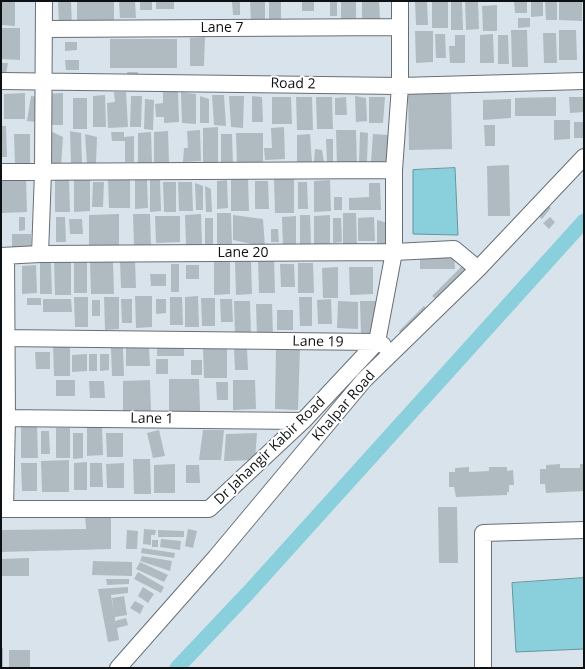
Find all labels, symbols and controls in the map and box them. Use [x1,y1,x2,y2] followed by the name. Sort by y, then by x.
[200,20,244,36] street label: Lane 7
[270,75,316,93] street label: Road 2
[217,245,269,261] street label: Lane 20
[292,333,344,351] street label: Lane 19
[309,367,379,445] street label: Khalpar Road
[211,394,329,508] street label: Dr Jahangir Kabir Road
[130,410,174,428] street label: Lane 1

